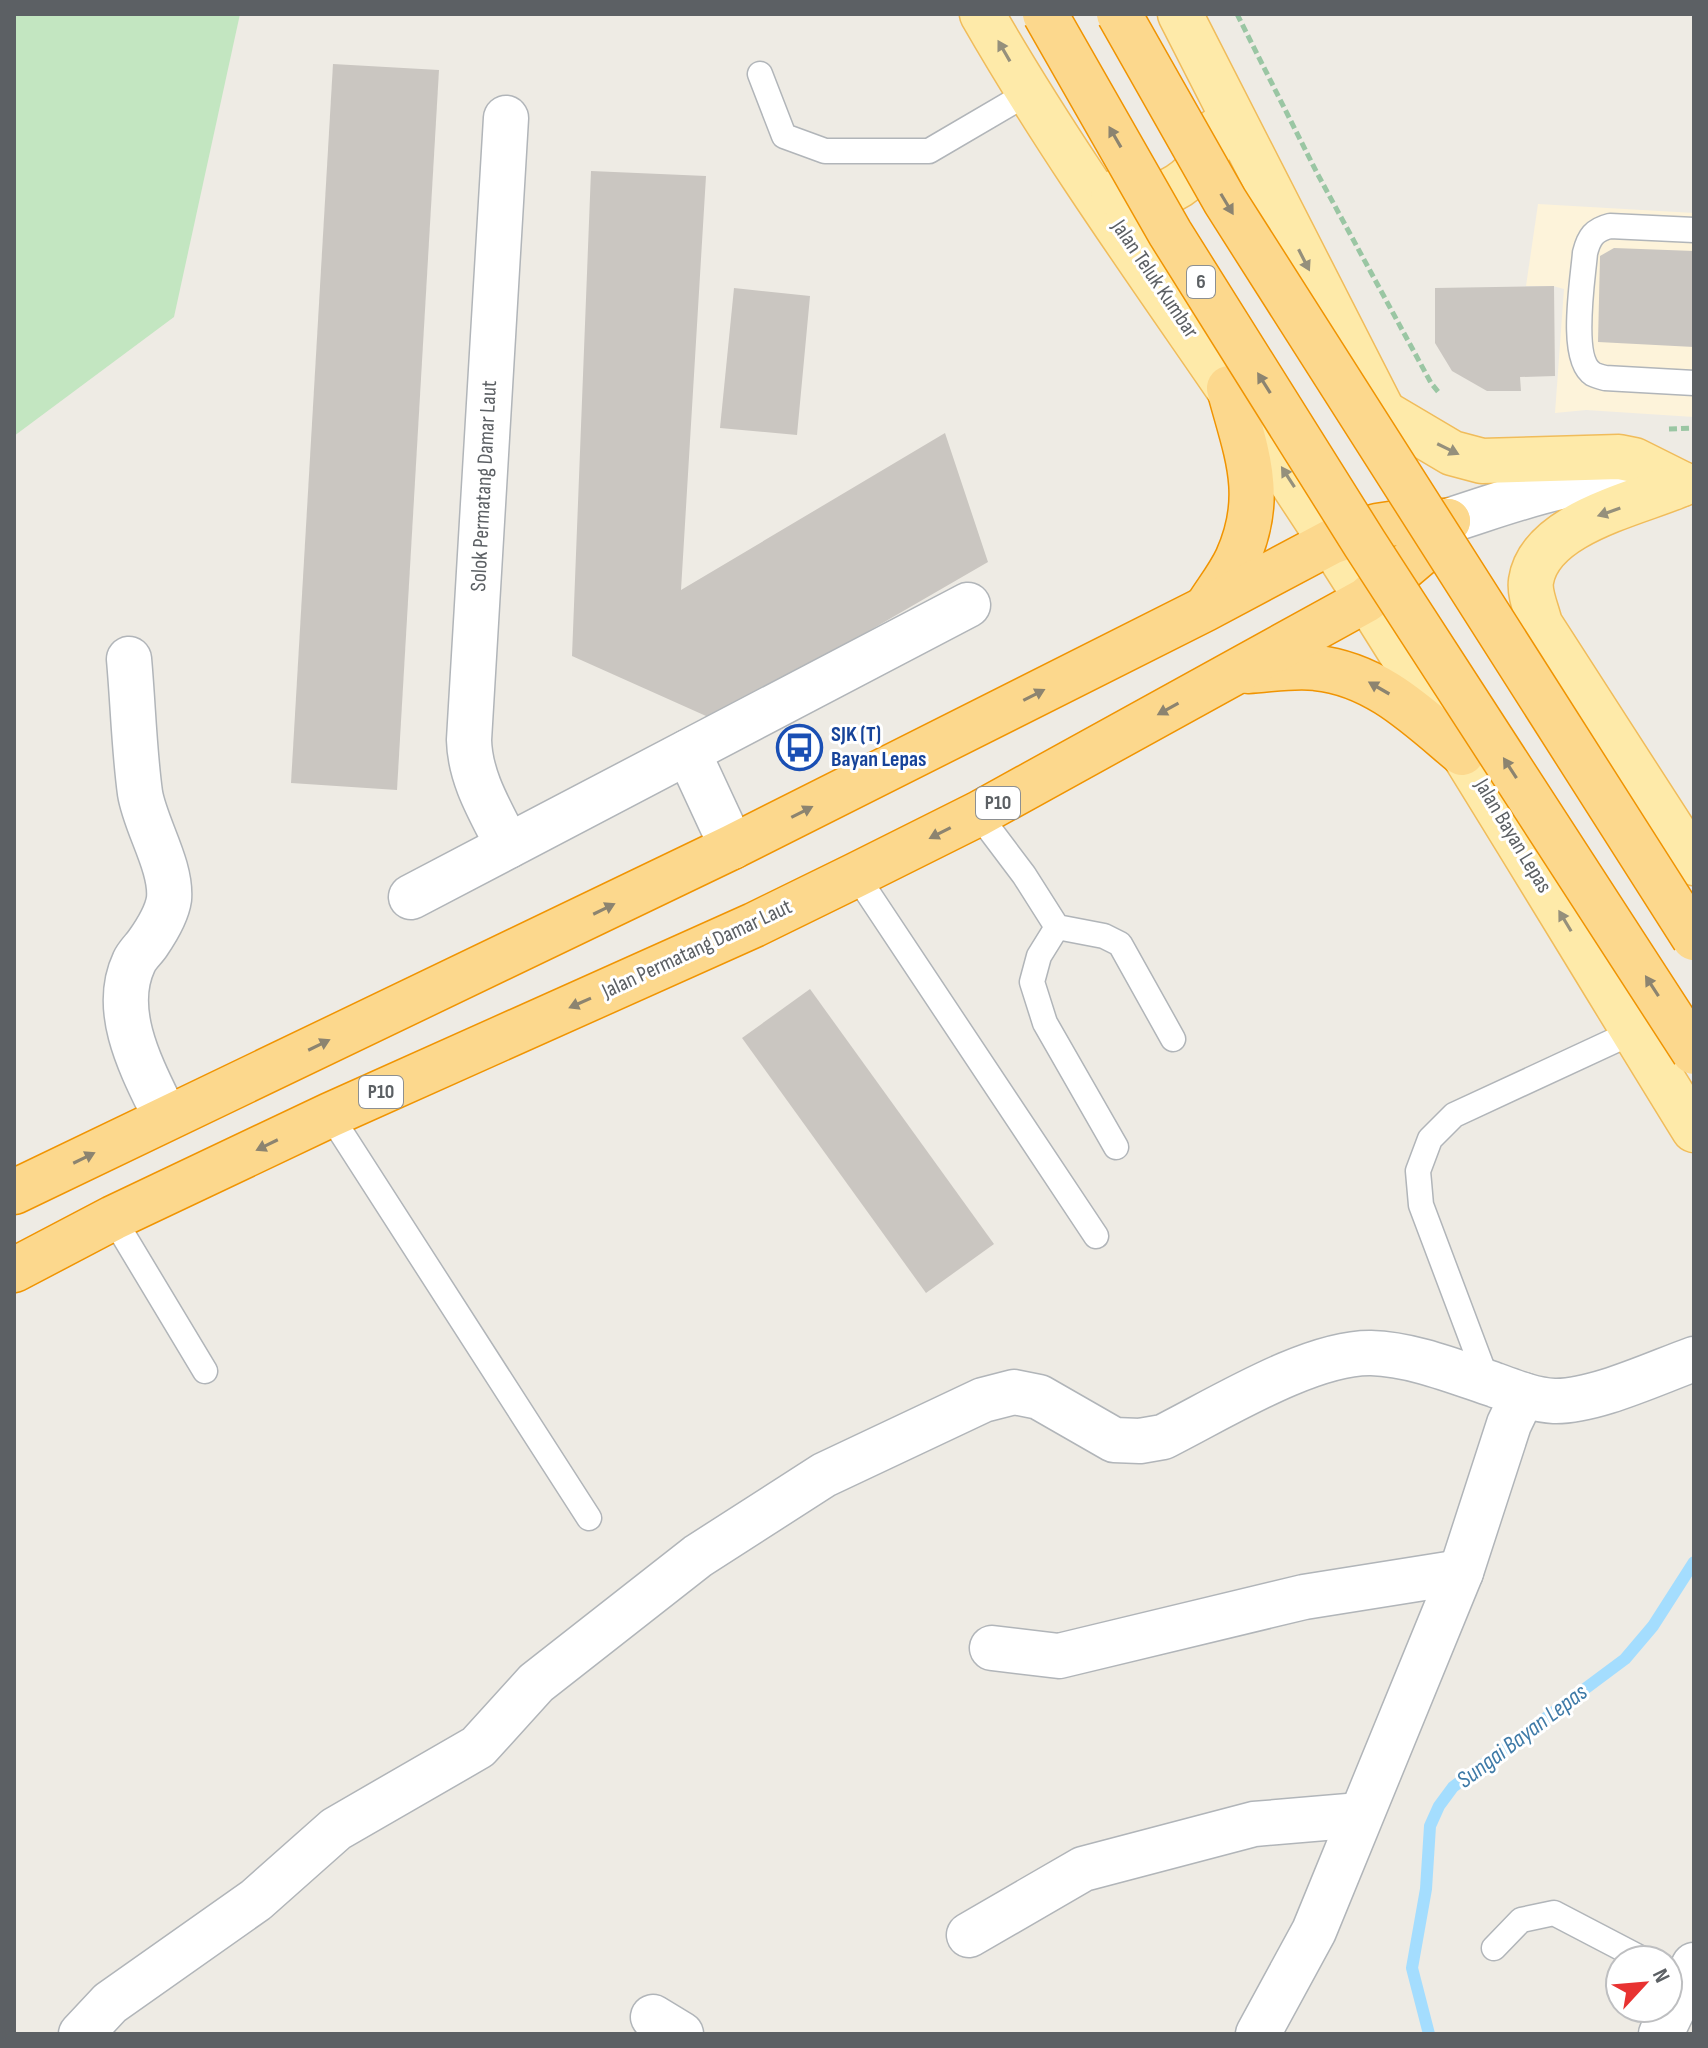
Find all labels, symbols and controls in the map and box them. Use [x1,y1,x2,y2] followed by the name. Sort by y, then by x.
[997,40,1011,63] one-way arrow
[1108,126,1122,148] one-way arrow
[1219,193,1233,215] one-way arrow
[1105,214,1204,343] street label: Jalan Teluk Kumbar
[1297,249,1311,272] one-way arrow
[1187,266,1215,298] road number: 6
[1258,372,1272,394] one-way arrow
[465,379,503,592] street label: Solok Permatang Damar Laut
[1437,442,1460,456] one-way arrow
[1281,466,1296,488] one-way arrow
[1597,506,1621,519] one-way arrow
[1368,682,1390,696] one-way arrow
[1023,688,1046,702] one-way arrow
[1157,702,1180,716] one-way arrow
[831,721,926,773] place label: SJK (T) Bayan Lepas
[776,723,824,771] bus stop icon: SJK (T) Bayan Lepas
[1504,757,1518,779] one-way arrow
[1468,773,1558,898] street label: Jalan Bayan Lepas
[976,787,1020,819] road number: P10
[790,805,814,819] one-way arrow
[928,826,951,840] one-way arrow
[597,893,796,1005] street label: Jalan Permatang Damar Laut
[592,902,615,916] one-way arrow
[1558,910,1572,932] one-way arrow
[1644,976,1659,997] one-way arrow
[569,996,592,1009] one-way arrow
[307,1038,330,1052] one-way arrow
[359,1076,403,1108] road number: P10
[256,1138,279,1152] one-way arrow
[73,1151,96,1165] one-way arrow
[1451,1677,1593,1794] water label: Sungai Bayan Lepas
[1604,1944,1684,2024] north arrow
[1646,1965,1675,1987] text: N

